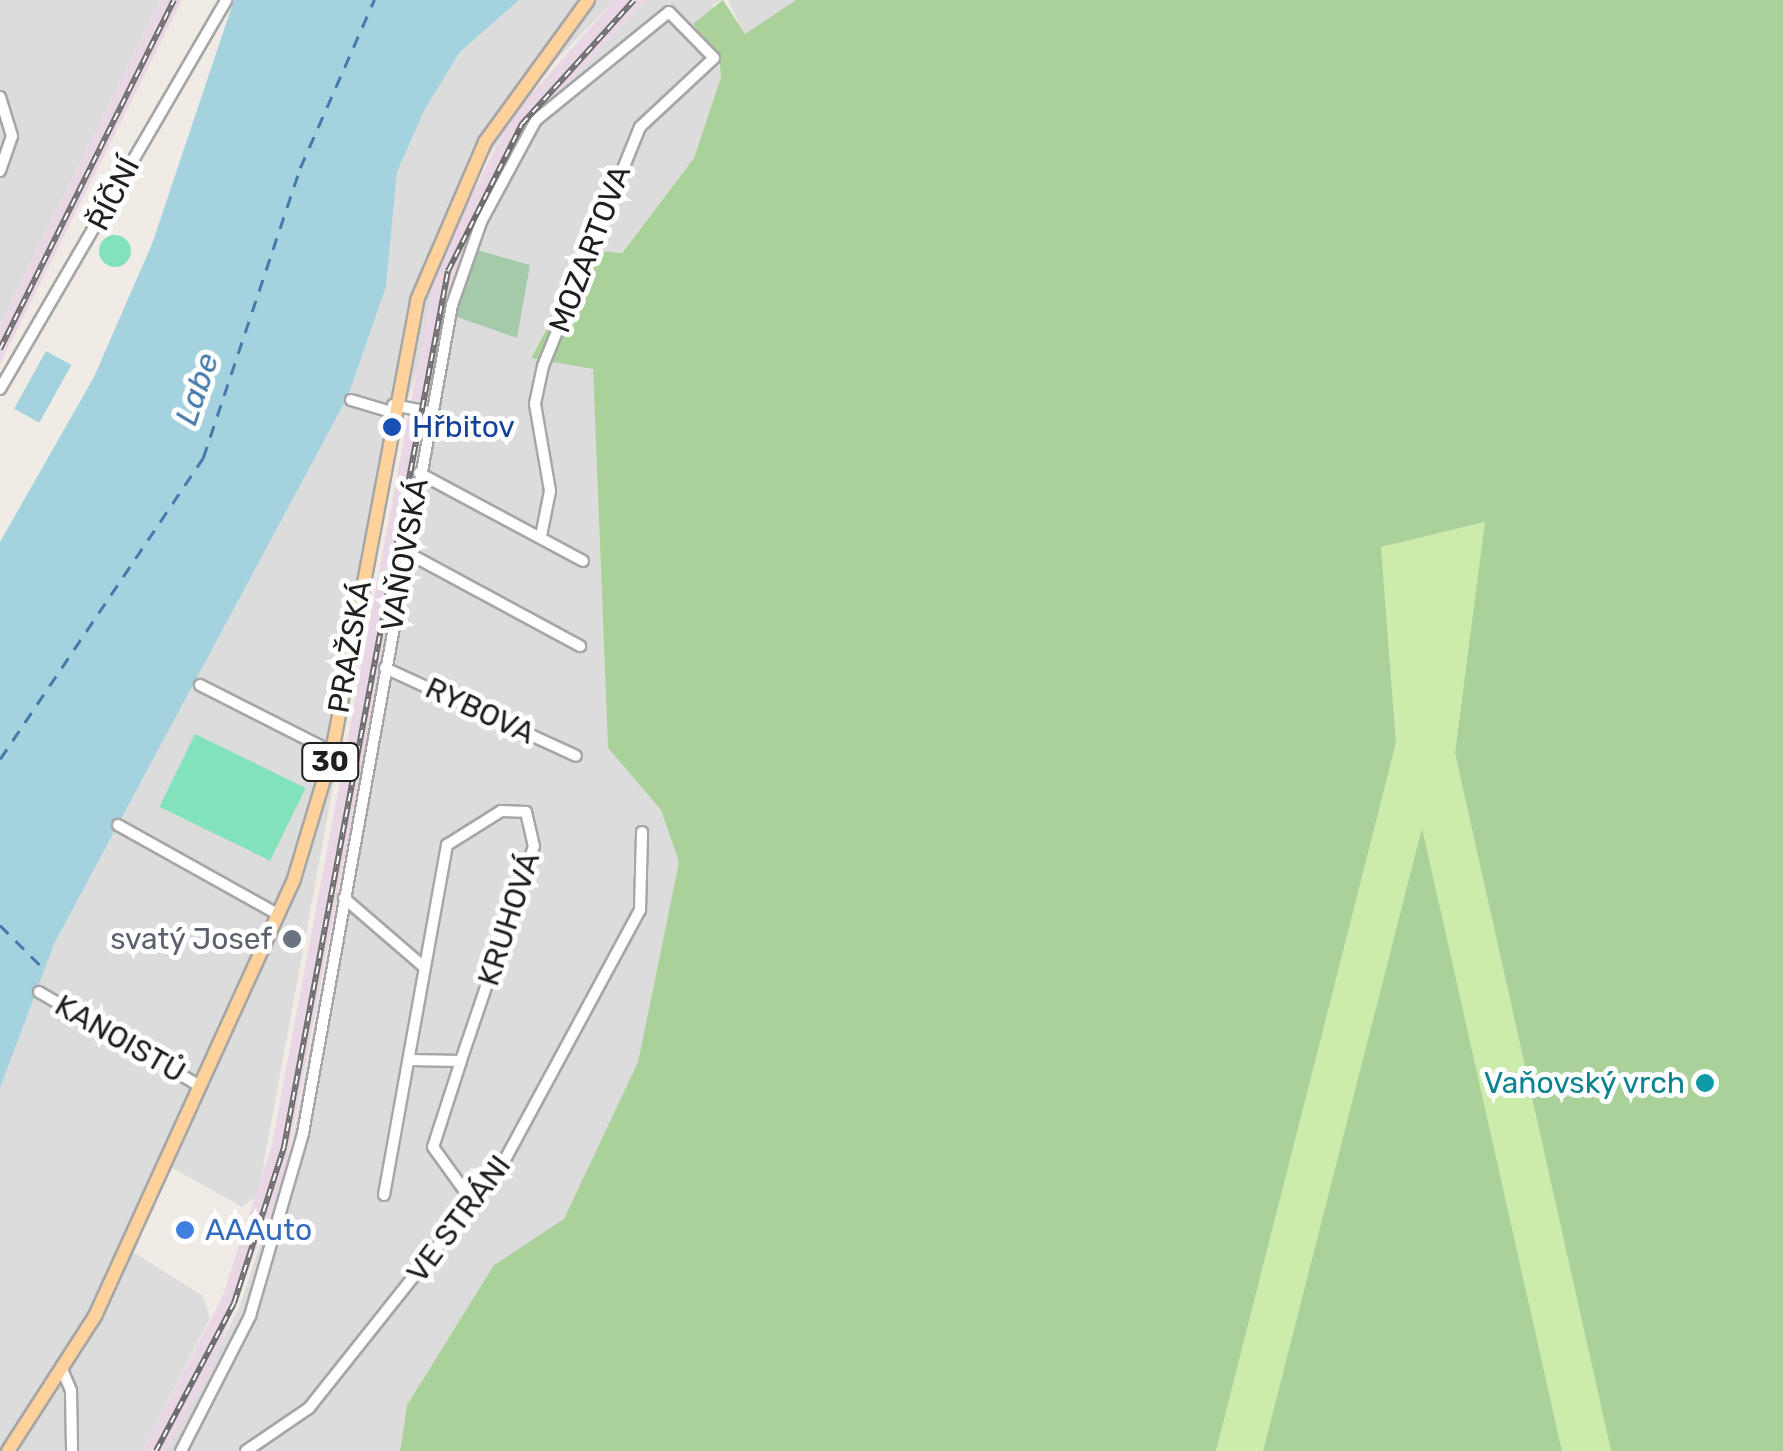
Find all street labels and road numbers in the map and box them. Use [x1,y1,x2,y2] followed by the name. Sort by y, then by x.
[81,152,147,236] street label: ŘÍČNÍ
[542,160,638,338] street label: MOZARTOVA
[374,476,436,634] street label: VAŇOVSKÁ
[321,578,379,716] street label: PRAŽSKÁ
[420,670,540,752] street label: RYBOVA
[300,739,360,785] road number: 30
[471,848,547,990] street label: KRUHOVÁ
[49,987,191,1091] street label: KANOISTŮ
[400,1148,518,1290] street label: VE STRÁNI

